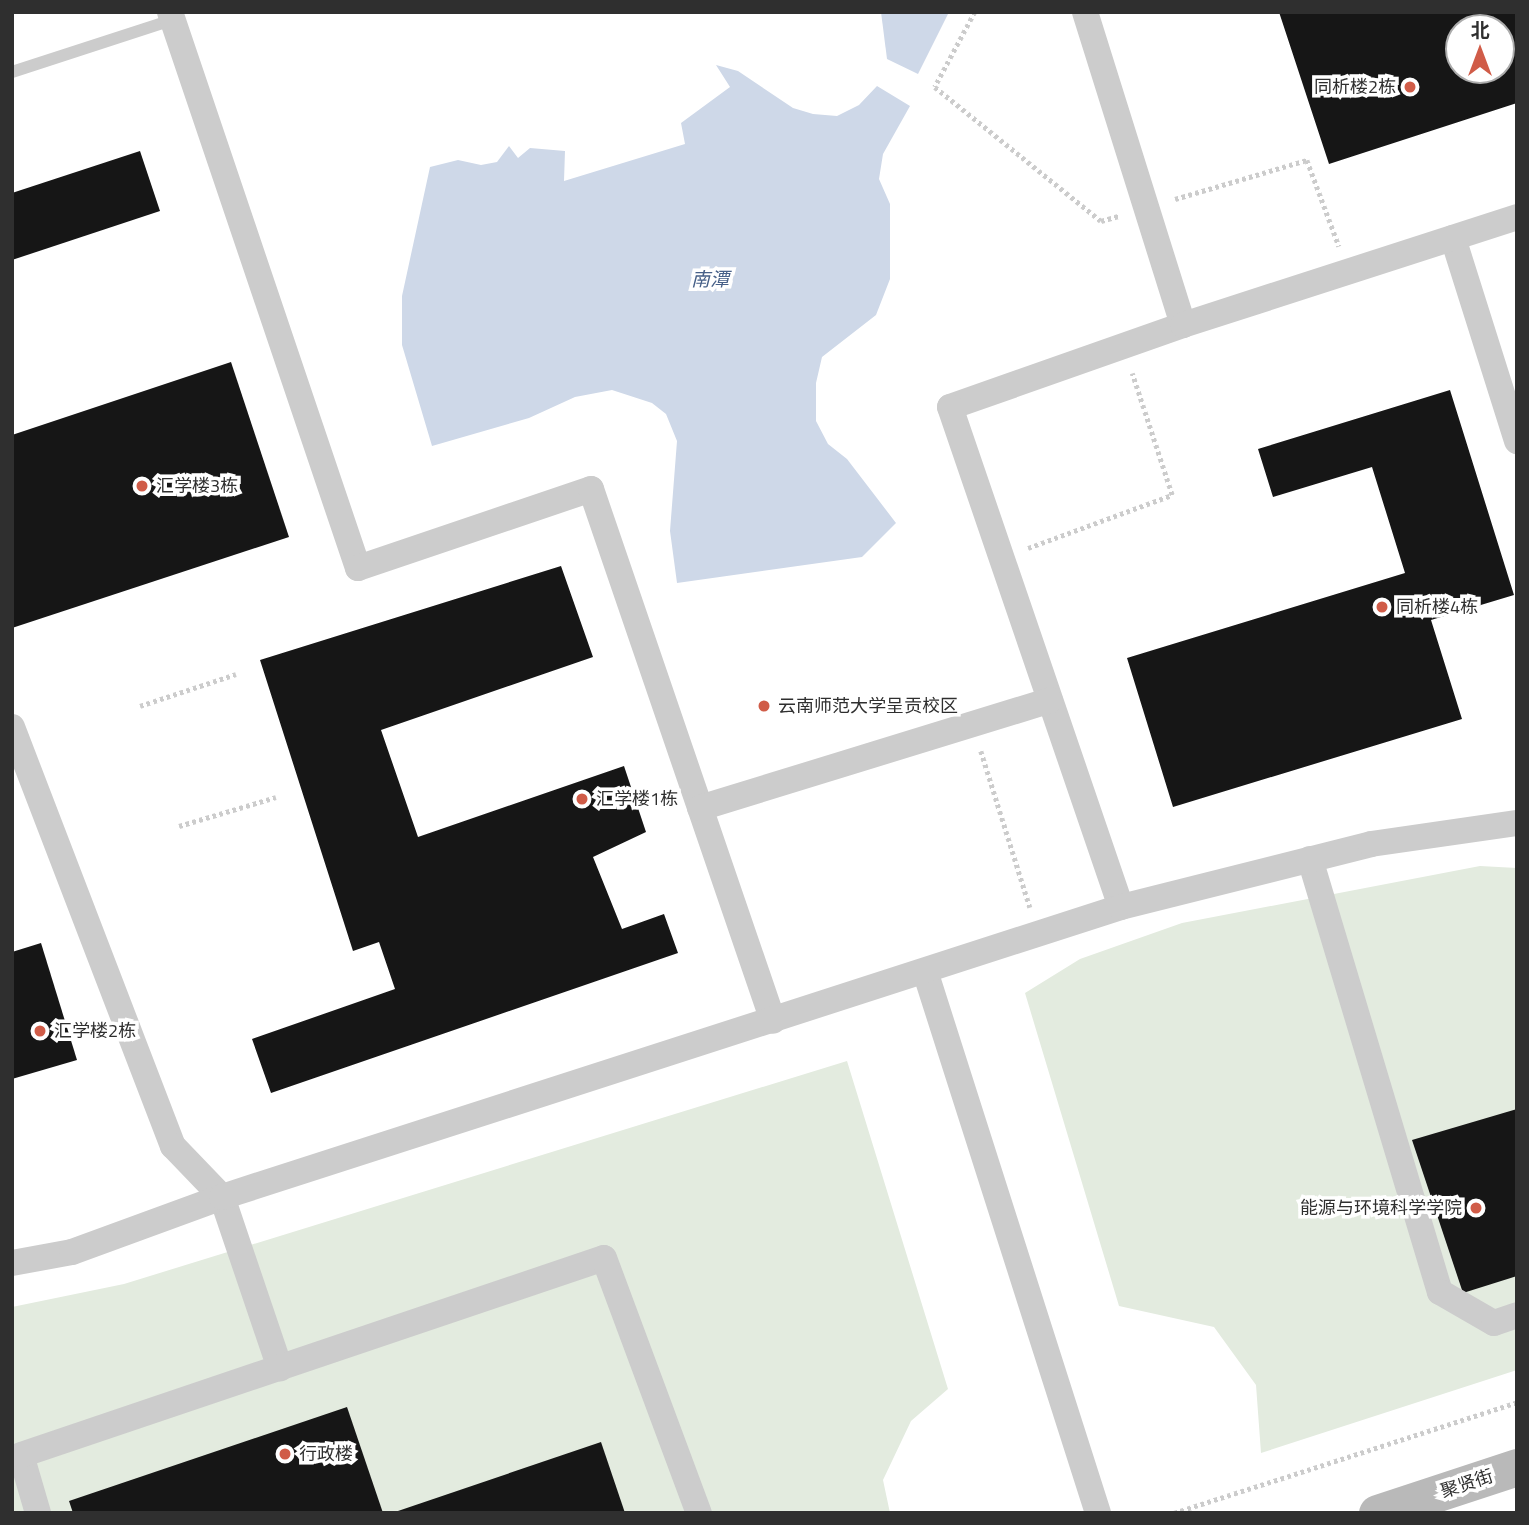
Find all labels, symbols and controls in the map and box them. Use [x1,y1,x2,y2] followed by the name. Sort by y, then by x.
[1445,14,1515,84] north arrow
[1470,15,1490,44] text: 北
[1314,76,1396,98] place label: 同析楼2栋
[1402,79,1418,95] marker: 同析楼2栋
[691,268,729,290] water label: 南潭
[156,475,238,497] place label: 汇学楼3栋
[134,478,150,494] marker: 汇学楼3栋
[1396,596,1478,618] place label: 同析楼4栋
[1374,599,1390,615] marker: 同析楼4栋
[778,695,958,717] place label: 云南师范大学呈贡校区
[756,698,772,714] marker: 云南师范大学呈贡校区
[596,788,678,810] place label: 汇学楼1栋
[574,791,590,807] marker: 汇学楼1栋
[54,1020,136,1042] place label: 汇学楼2栋
[32,1023,48,1039] marker: 汇学楼2栋
[1300,1197,1462,1219] place label: 能源与环境科学学院
[1468,1200,1484,1216] marker: 能源与环境科学学院
[299,1443,353,1465] place label: 行政楼
[277,1446,293,1462] marker: 行政楼
[1438,1465,1496,1503] street label: 聚贤街

